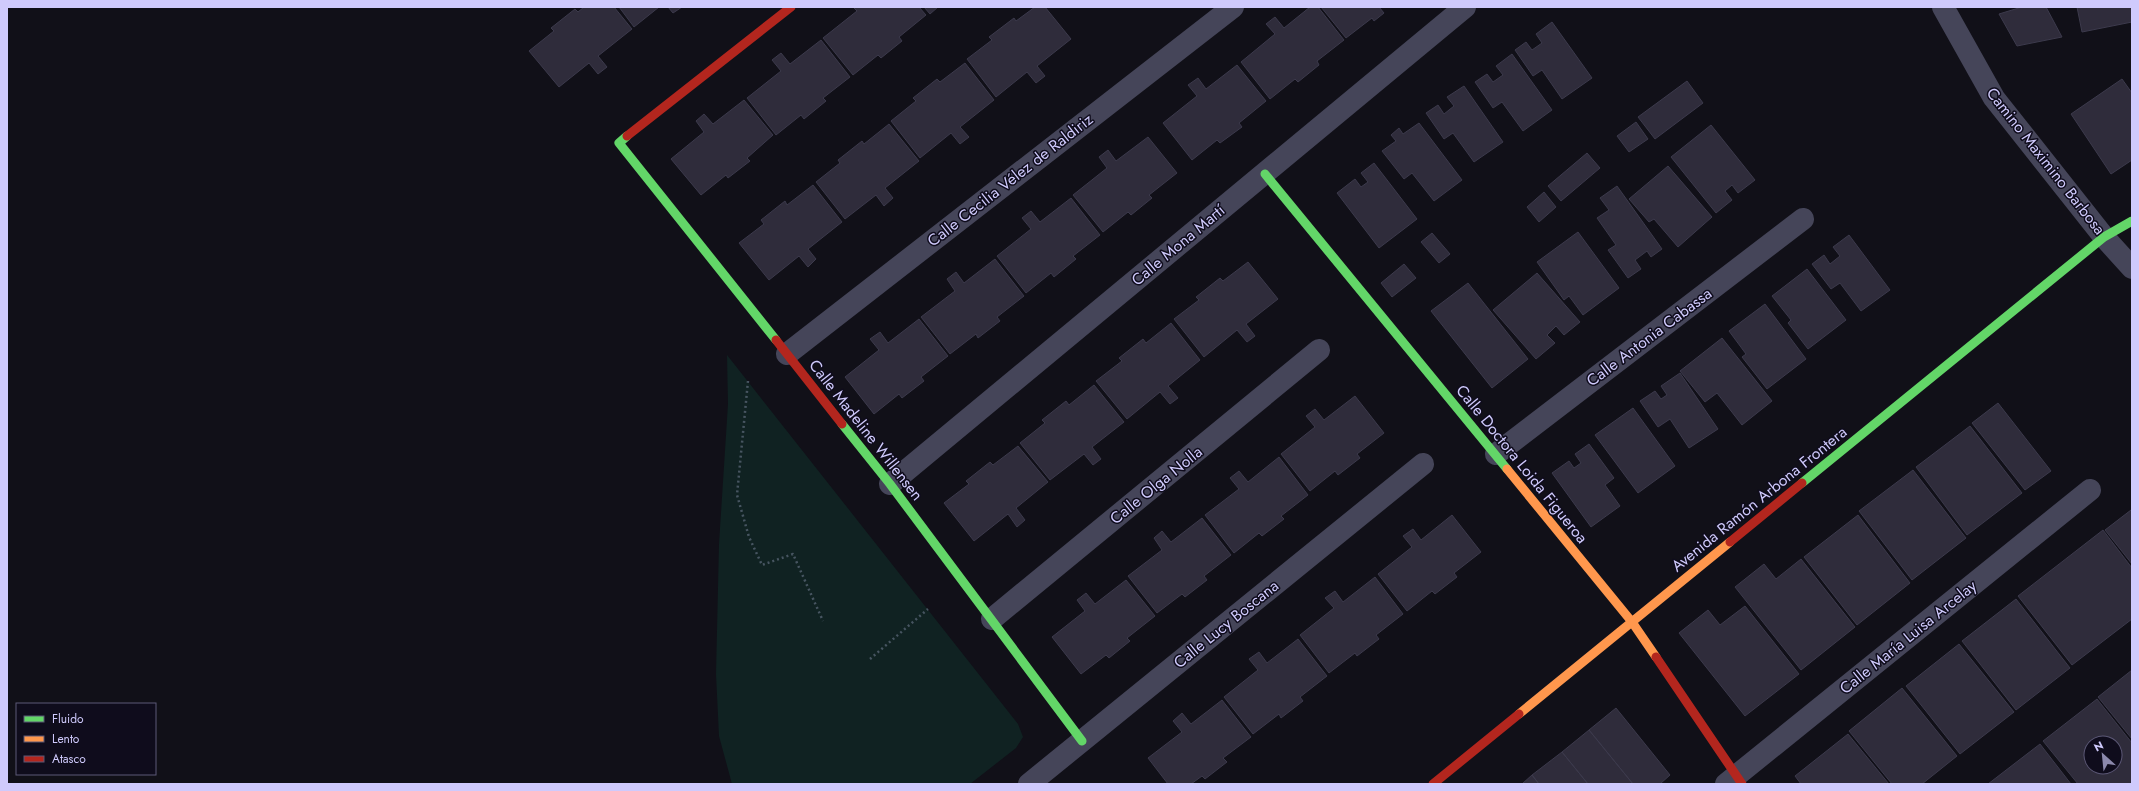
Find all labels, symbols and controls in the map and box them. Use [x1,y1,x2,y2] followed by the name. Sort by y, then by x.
[1981,82,2111,240] street label: Camino Maximino Barbosa
[922,108,1098,252] street label: Calle Cecilia Vélez de Raldiriz
[1126,198,1230,291] street label: Calle Mona Martí
[1581,282,1717,392] street label: Calle Antonia Cabassa
[804,355,928,505] street label: Calle Madeline Willensen
[1451,380,1593,548] street label: Calle Doctora Loida Figueroa
[1666,421,1852,577] street label: Avenida Ramón Arbona Frontera
[1105,440,1207,530] street label: Calle Olga Nolla
[1168,574,1284,674] street label: Calle Lucy Boscana
[1835,574,1982,700] street label: Calle María Luisa Arcelay
[16,703,156,775] legend
[52,710,84,728] text: Fluido
[52,730,80,748] text: Lento
[2083,735,2123,775] north arrow
[2091,737,2106,755] text: N
[52,750,86,768] text: Atasco

